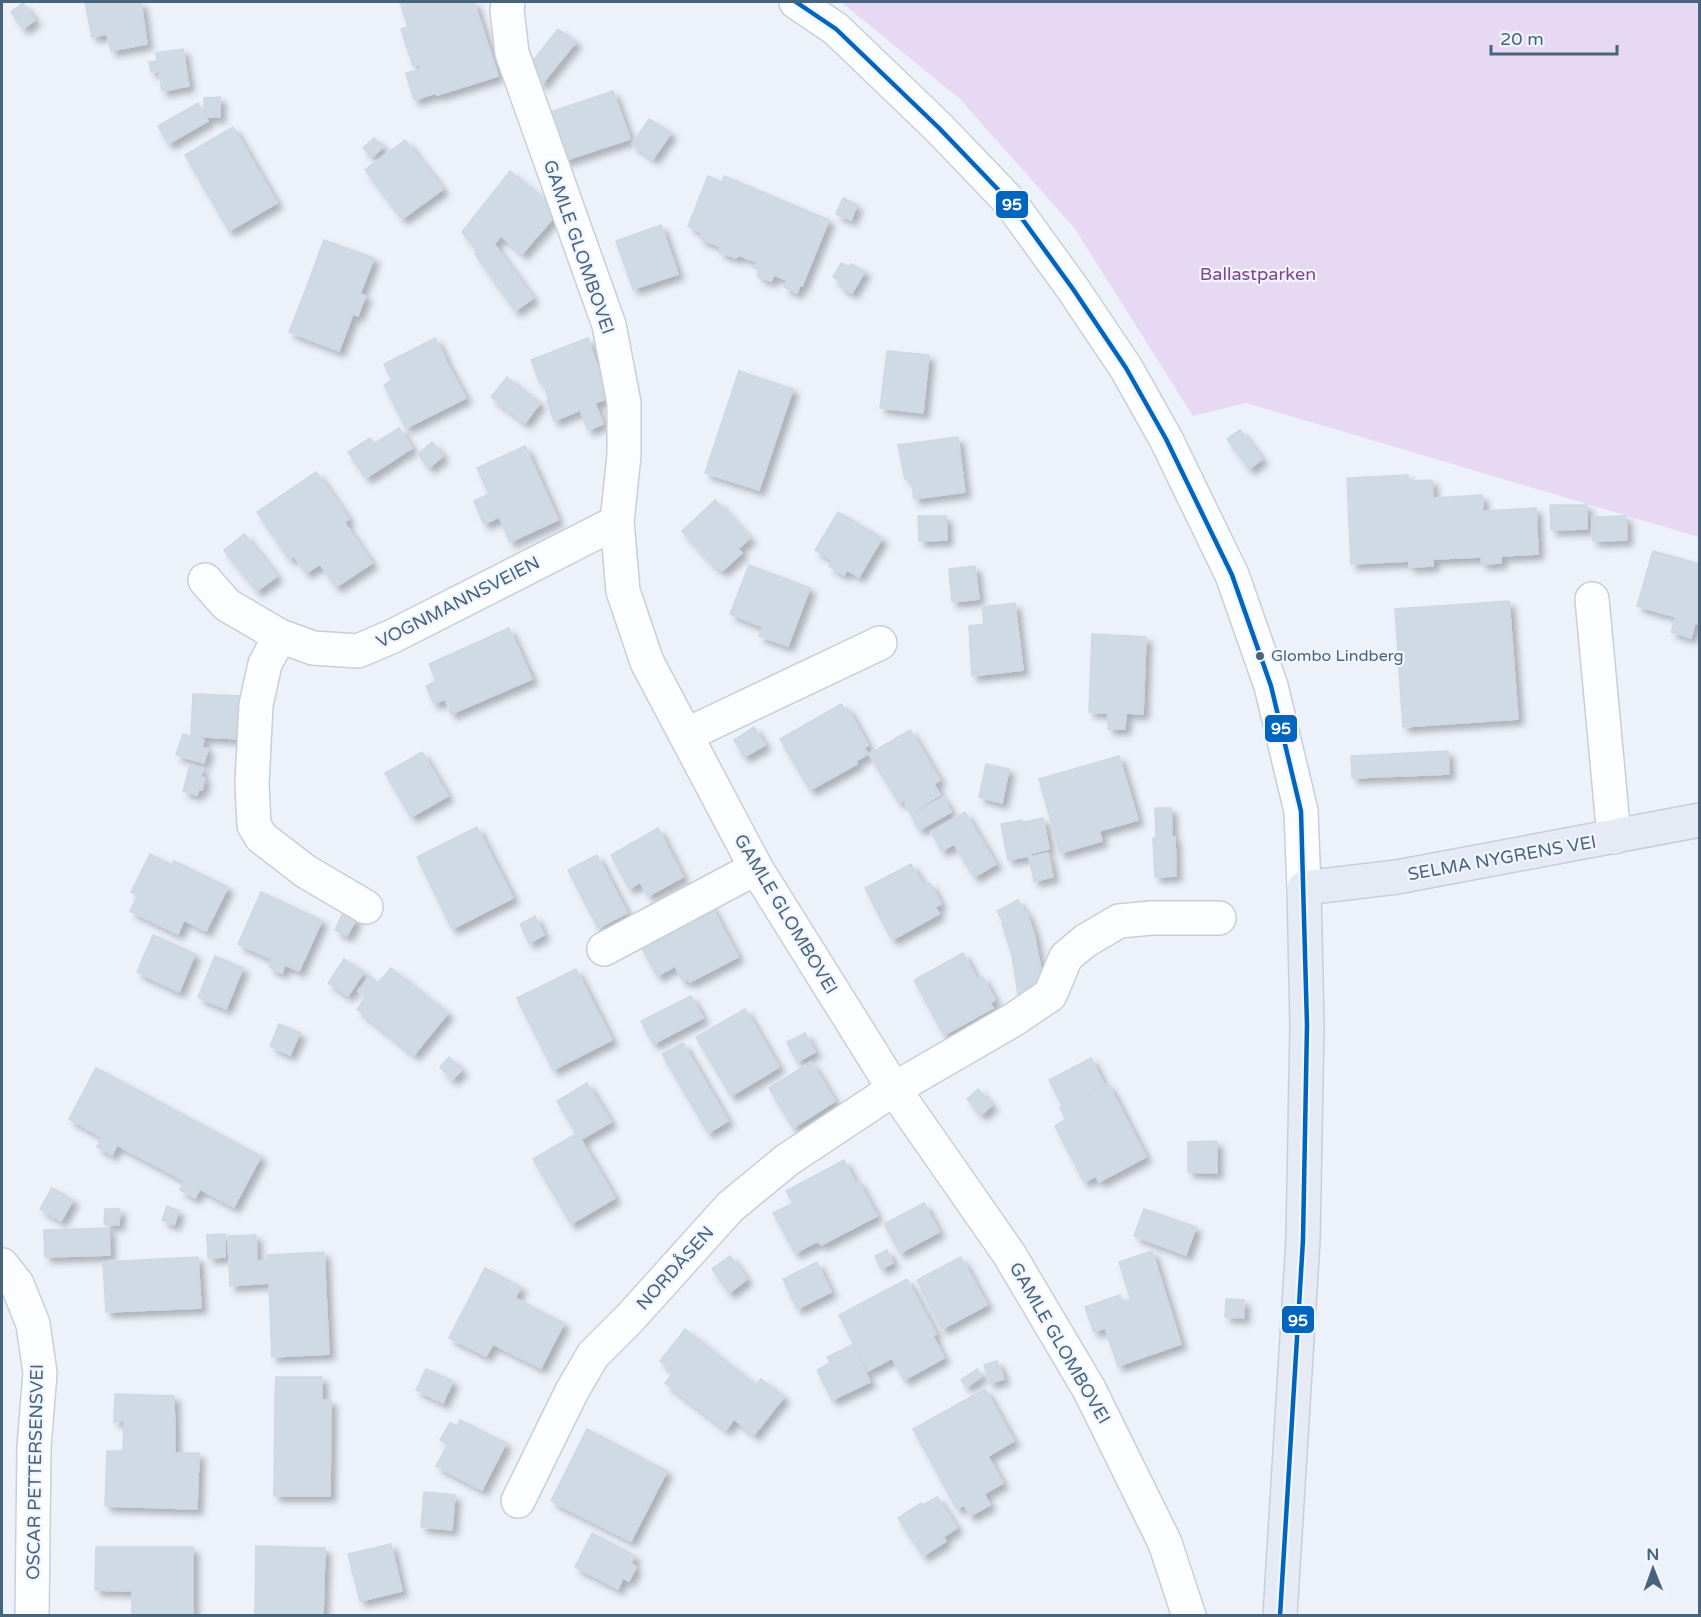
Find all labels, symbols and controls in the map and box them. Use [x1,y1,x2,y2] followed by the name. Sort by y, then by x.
[1491,18,1617,56] scale bar
[1500,28,1544,50] text: 20 m
[539,157,619,337] street label: GAMLE GLOMBOVEI
[995,190,1029,219] line badge: 95
[1002,195,1022,215] text: 95
[1200,263,1316,285] park label: Ballastparken
[373,551,543,653] street label: VOGNMANNSVEIEN
[1271,646,1404,666] place label: Glombo Lindberg
[1254,650,1266,662] marker: Glombo Lindberg
[1264,714,1298,743] line badge: 95
[1271,719,1291,739] text: 95
[729,830,843,998] street label: GAMLE GLOMBOVEI
[1406,831,1598,885] street label: SELMA NYGRENS VEI
[631,1221,719,1315] street label: NORDÅSEN
[1005,1258,1115,1428] street label: GAMLE GLOMBOVEI
[1281,1305,1315,1334] line badge: 95
[1288,1311,1308,1331] text: 95
[22,1364,48,1580] street label: OSCAR PETTERSENSVEI
[1623,1539,1683,1599] north arrow
[1646,1545,1659,1565] text: N

